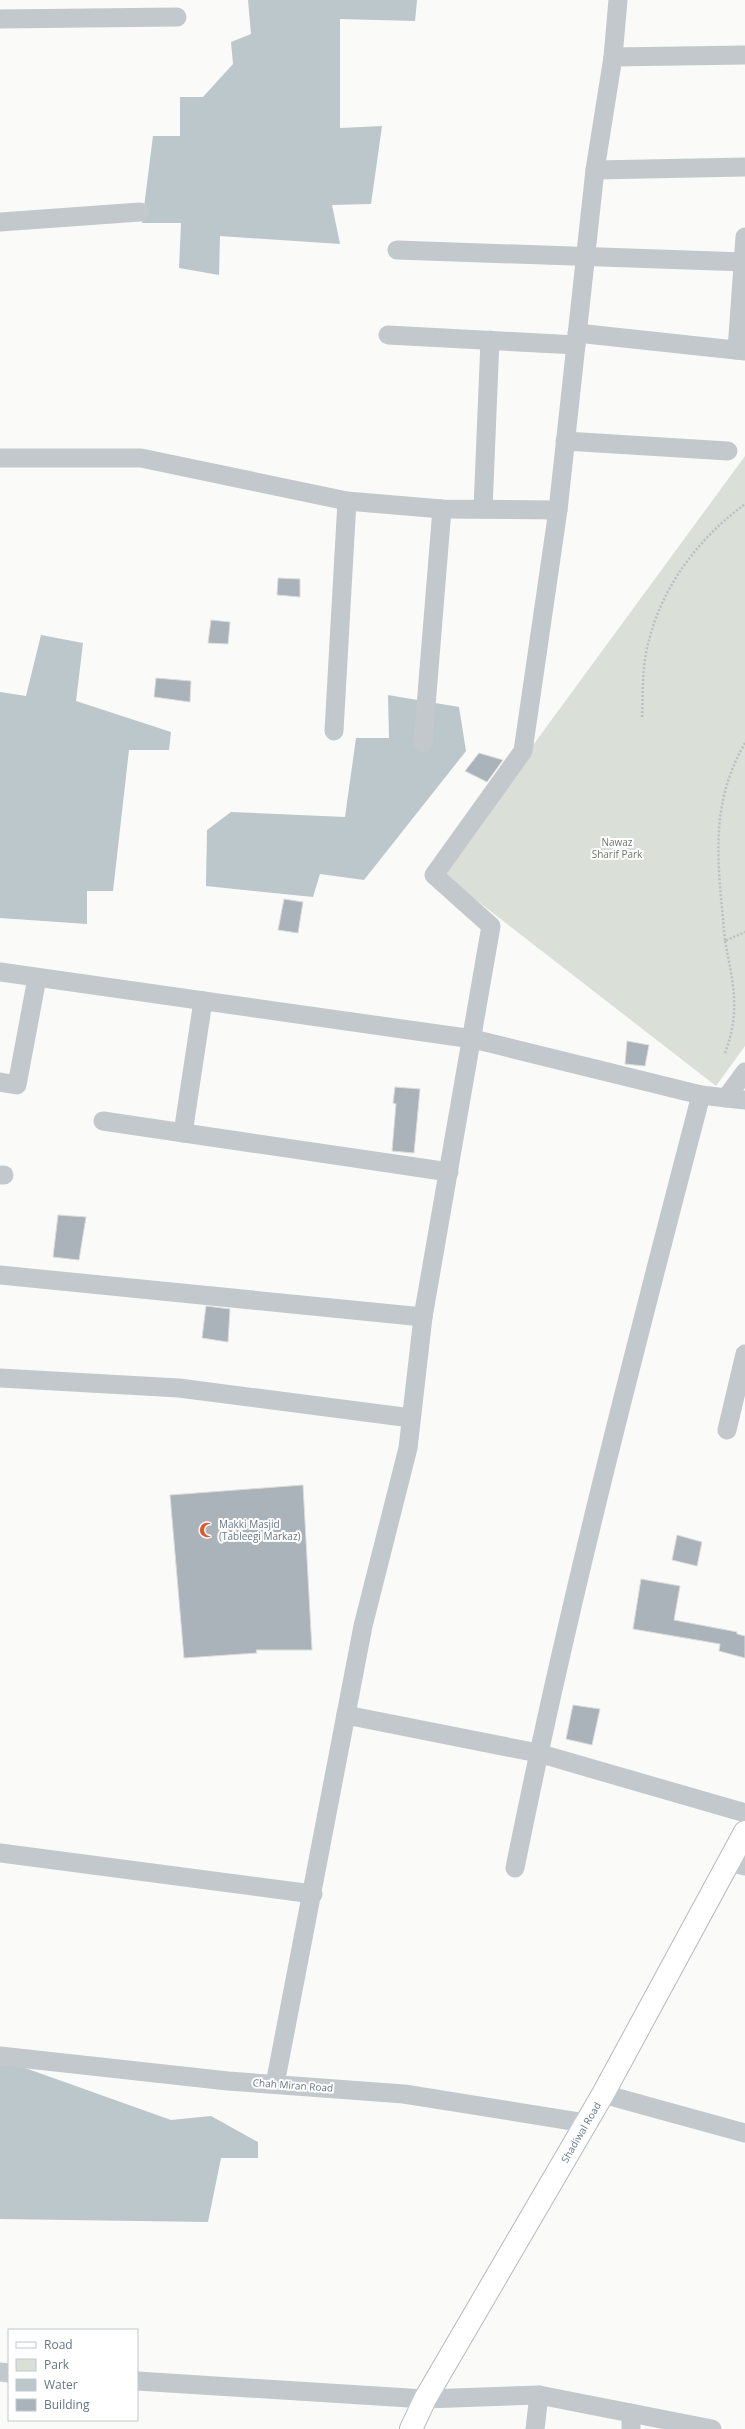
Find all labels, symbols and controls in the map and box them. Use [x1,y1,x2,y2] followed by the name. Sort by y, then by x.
[592,835,643,861] park label: Nawaz Sharif Park
[219,1517,301,1543] place label: Makki Masjid (Tableegi Markaz)
[198,1521,216,1539] mosque icon: Makki Masjid (Tableegi Markaz)
[252,2075,334,2095] street label: Chah Miran Road
[557,2099,604,2165] street label: Shadiwal Road
[8,2329,138,2421] legend
[44,2336,73,2353] text: Road
[44,2356,70,2373] text: Park
[44,2376,78,2393] text: Water
[44,2396,90,2413] text: Building

